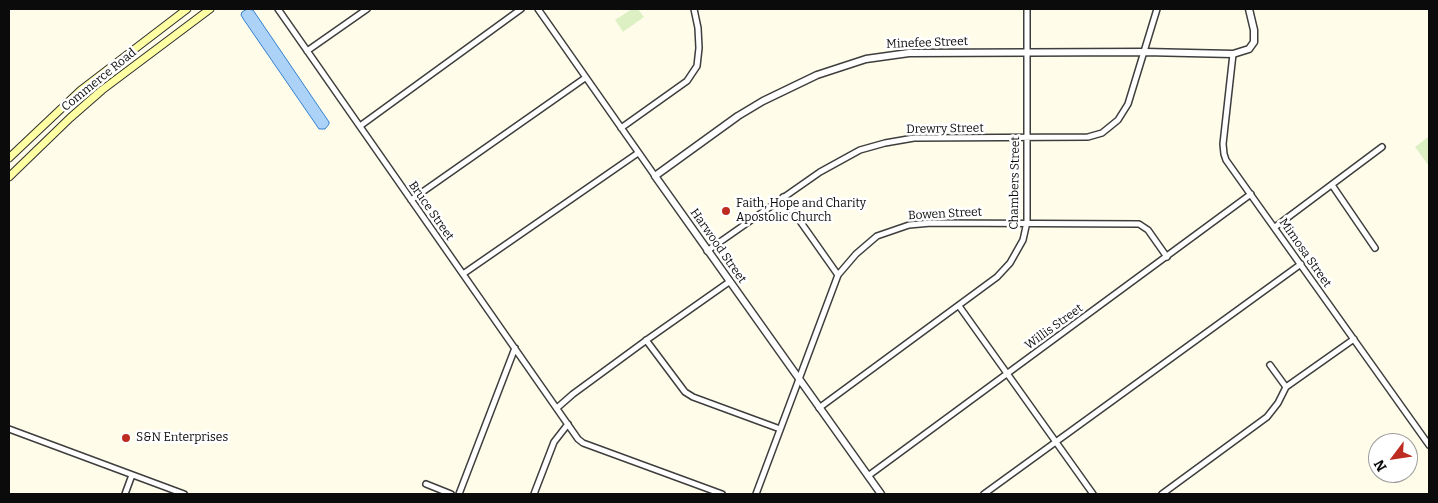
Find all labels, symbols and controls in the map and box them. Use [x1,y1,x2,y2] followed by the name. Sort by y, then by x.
[886,34,968,52] street label: Minefee Street
[59,45,139,115] street label: Commerce Road
[906,121,984,137] street label: Drewry Street
[1007,136,1023,230] street label: Chambers Street
[405,179,457,243] street label: Bruce Street
[736,197,866,225] place label: Faith, Hope and Charity Apostolic Church
[720,205,732,217] marker: Faith, Hope and Charity Apostolic Church
[908,205,982,223] street label: Bowen Street
[687,206,749,286] street label: Harwood Street
[1276,216,1334,290] street label: Mimosa Street
[1022,301,1086,353] street label: Willis Street
[136,431,228,445] place label: S&N Enterprises
[120,432,132,444] marker: S&N Enterprises
[1368,433,1418,483] north arrow
[1371,456,1391,474] text: N

